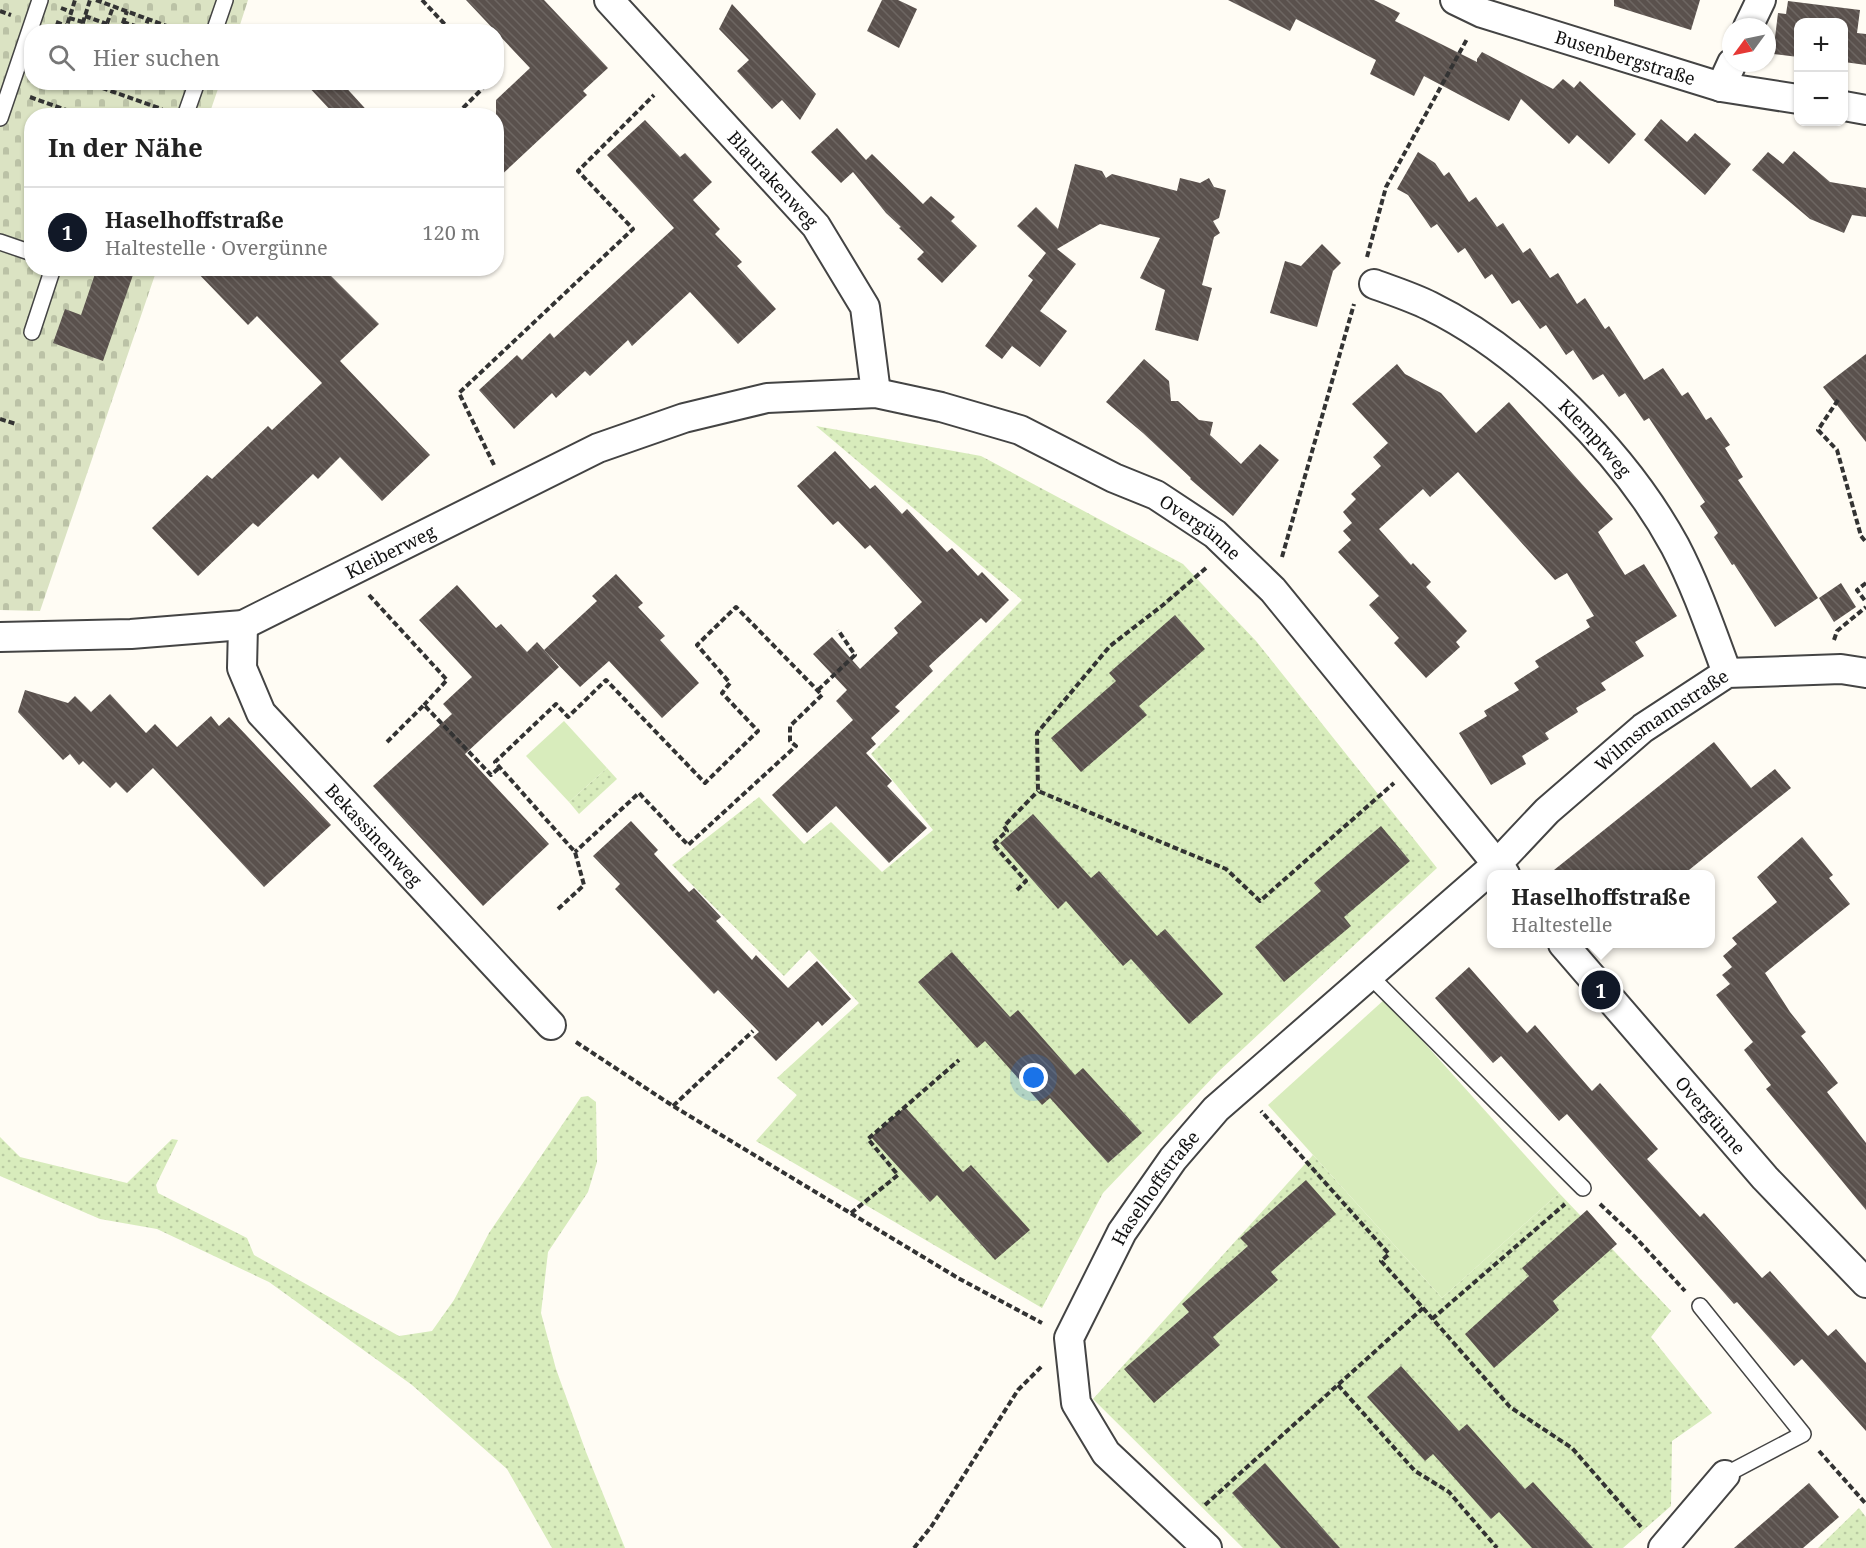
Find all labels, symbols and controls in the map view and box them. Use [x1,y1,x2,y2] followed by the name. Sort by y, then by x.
[1722,18,1776,72] north arrow
[1794,18,1848,126] map controls
[1794,18,1848,72] button: +
[24,24,504,90] search box
[1552,24,1698,90] street label: Busenbergstraße
[45,41,78,74] icon: search
[93,42,220,72] text: Hier suchen
[1794,72,1848,126] button: −
[723,126,824,233] street label: Blaurakenweg
[48,129,203,165] text: In der Nähe
[105,204,284,234] text: Haselhoffstraße
[62,219,73,246] text: 1
[422,219,480,246] text: 120 m
[105,234,328,261] text: Haltestelle · Overgünne
[1554,394,1637,482] street label: Klemptweg
[1155,489,1246,565] street label: Overgünne
[341,519,440,584] street label: Kleiberweg
[1590,663,1733,777] street label: Wilmsmannstraße
[320,778,428,891] street label: Bekassinenweg
[1487,870,1715,948] popup
[1512,881,1690,911] text: Haselhoffstraße
[1512,911,1612,938] text: Haltestelle
[1582,968,1620,1012] pin: 1
[1019,1063,1048,1092] your location
[1670,1071,1751,1159] street label: Overgünne
[1105,1125,1204,1249] street label: Haselhoffstraße

